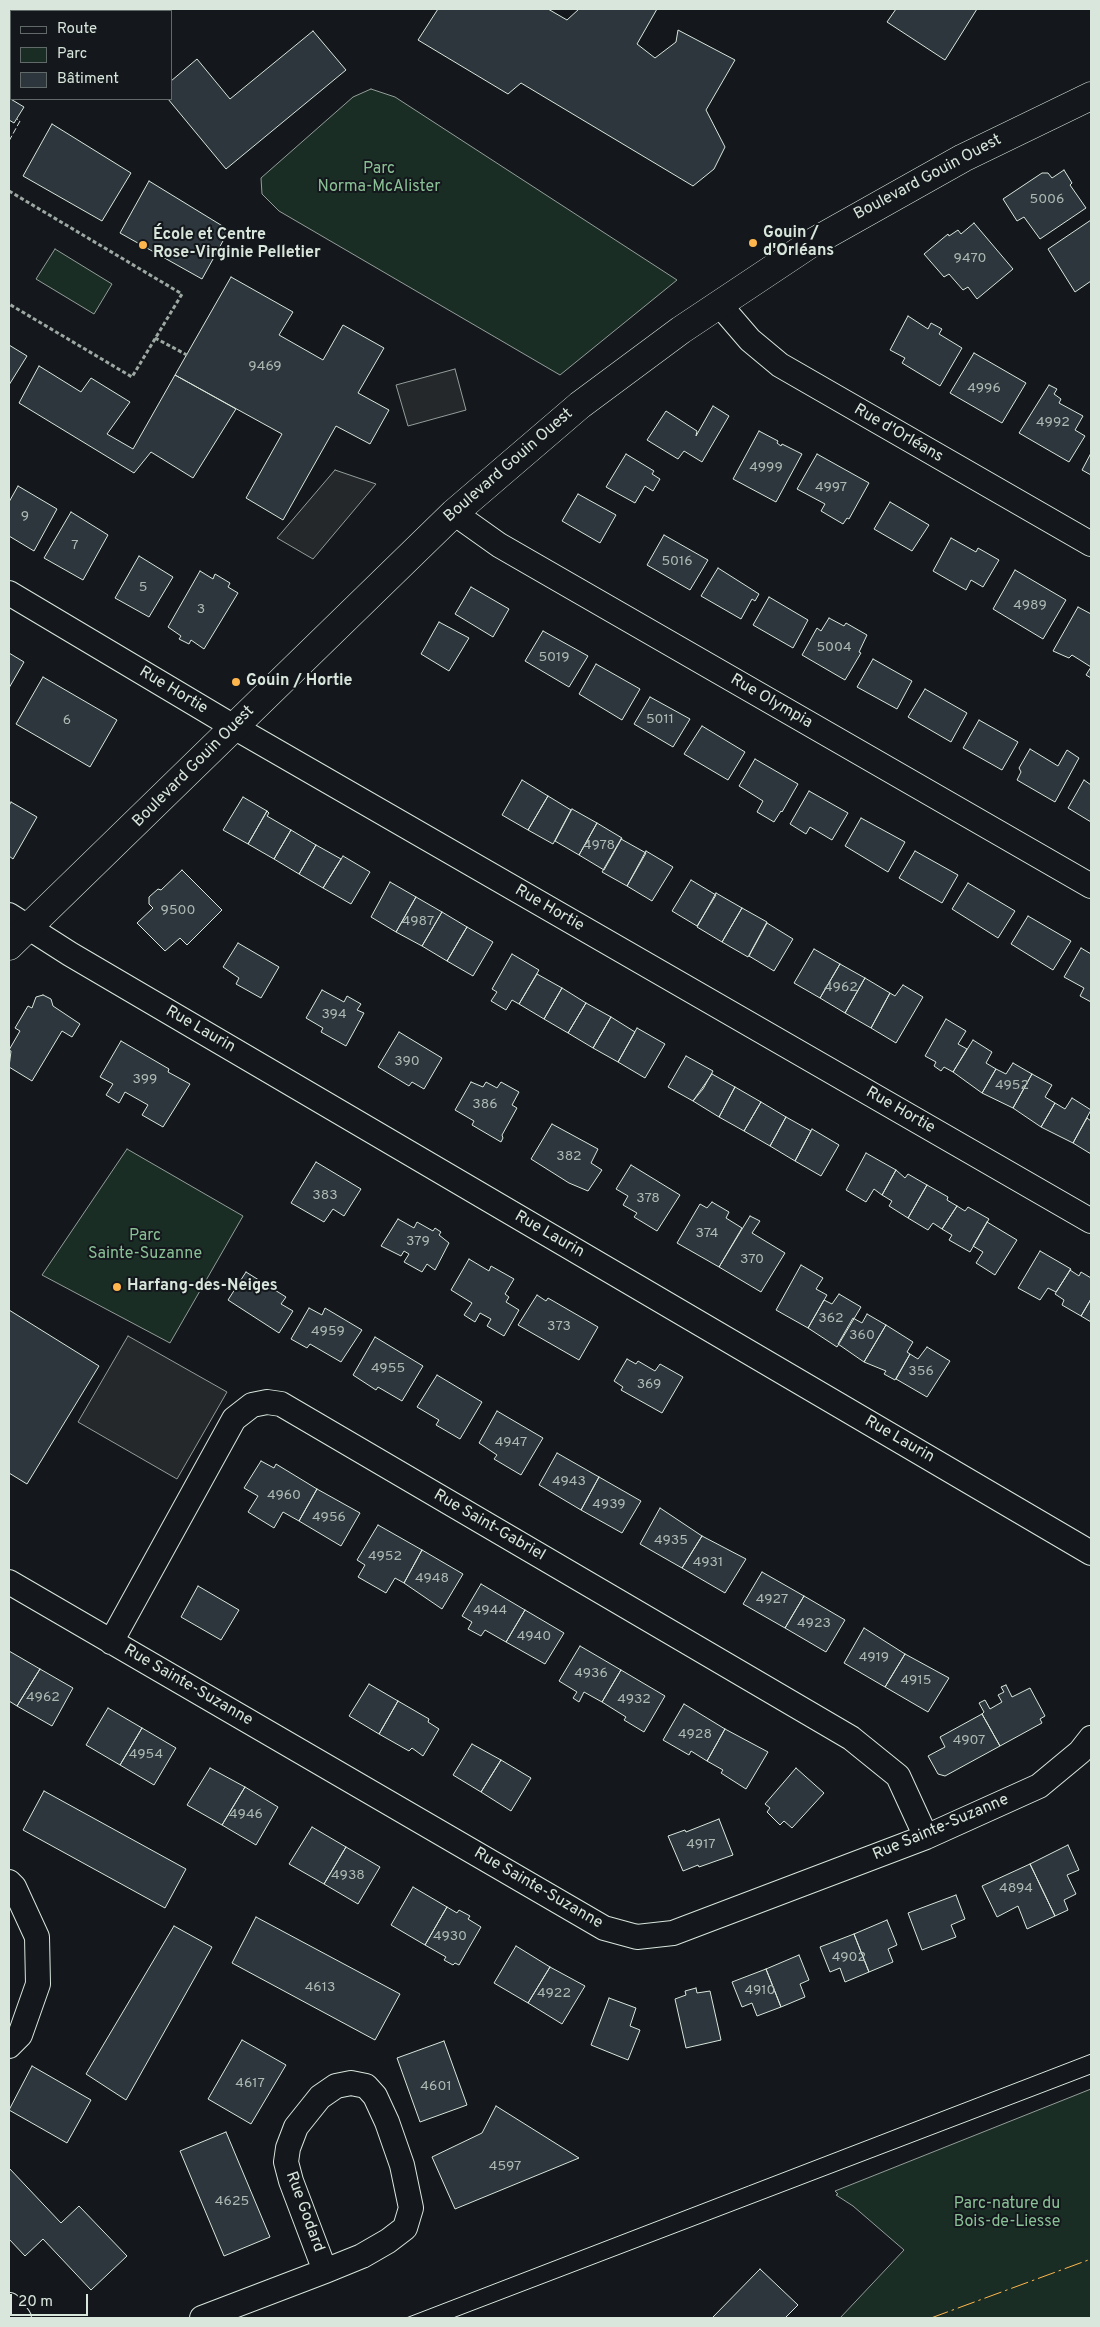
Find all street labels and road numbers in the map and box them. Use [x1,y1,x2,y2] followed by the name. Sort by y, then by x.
[851,131,1005,225] street label: Boulevard Gouin Ouest
[850,401,946,467] street label: Rue d'Orléans
[441,405,577,527] street label: Boulevard Gouin Ouest
[135,663,211,719] street label: Rue Hortie
[727,671,815,733] street label: Rue Olympia
[129,702,259,832] street label: Boulevard Gouin Ouest
[511,882,587,936] street label: Rue Hortie
[162,1002,238,1058] street label: Rue Laurin
[862,1084,938,1138] street label: Rue Hortie
[511,1207,587,1263] street label: Rue Laurin
[861,1412,937,1468] street label: Rue Laurin
[430,1486,548,1566] street label: Rue Saint-Gabriel
[120,1641,256,1731] street label: Rue Sainte-Suzanne
[870,1791,1012,1865] street label: Rue Sainte-Suzanne
[470,1844,606,1934] street label: Rue Sainte-Suzanne
[281,2169,327,2255] street label: Rue Godard

